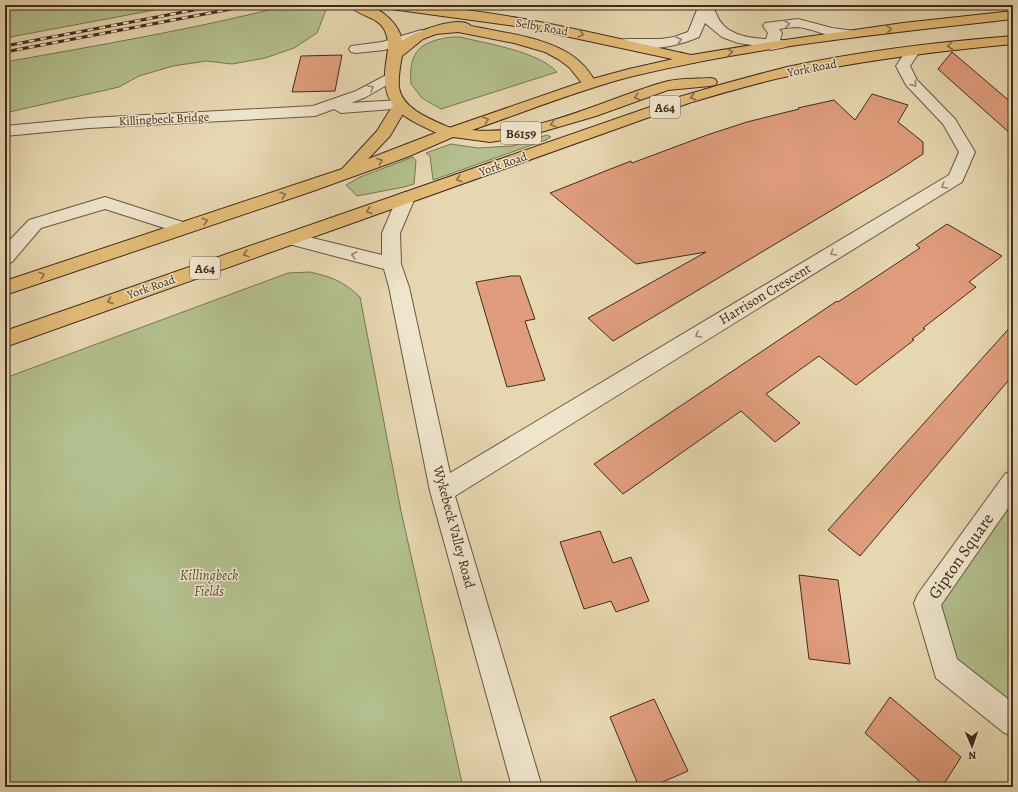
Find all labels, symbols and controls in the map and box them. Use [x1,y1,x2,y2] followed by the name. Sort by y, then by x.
[514,15,570,40] street label: Selby Road
[784,20,790,29] one-way arrow
[886,25,892,34] one-way arrow
[578,29,585,37] one-way arrow
[675,36,682,45] one-way arrow
[947,42,953,51] one-way arrow
[727,48,733,57] one-way arrow
[785,55,839,81] street label: York Road
[909,80,916,87] one-way arrow
[367,85,374,92] one-way arrow
[633,92,640,101] one-way arrow
[690,92,697,101] one-way arrow
[650,96,680,118] road number: A64
[118,109,210,129] street label: Killingbeck Bridge
[482,116,489,125] one-way arrow
[550,119,557,128] one-way arrow
[501,122,541,144] road number: B6159
[476,148,530,180] street label: York Road
[376,157,383,165] one-way arrow
[455,175,462,183] one-way arrow
[941,181,948,189] one-way arrow
[280,191,287,199] one-way arrow
[366,207,373,215] one-way arrow
[201,217,208,226] one-way arrow
[243,249,250,258] one-way arrow
[830,249,837,256] one-way arrow
[351,251,357,259] one-way arrow
[190,257,220,279] road number: A64
[715,259,815,329] street label: Harrison Crescent
[38,271,45,280] one-way arrow
[124,271,178,303] street label: York Road
[107,297,114,305] one-way arrow
[695,331,702,338] one-way arrow
[428,463,480,591] street label: Wykebeck Valley Road
[923,508,999,604] street label: Gipton Square
[180,566,238,601] park label: Killingbeck Fields
[952,726,992,766] north arrow
[968,748,977,763] text: N

